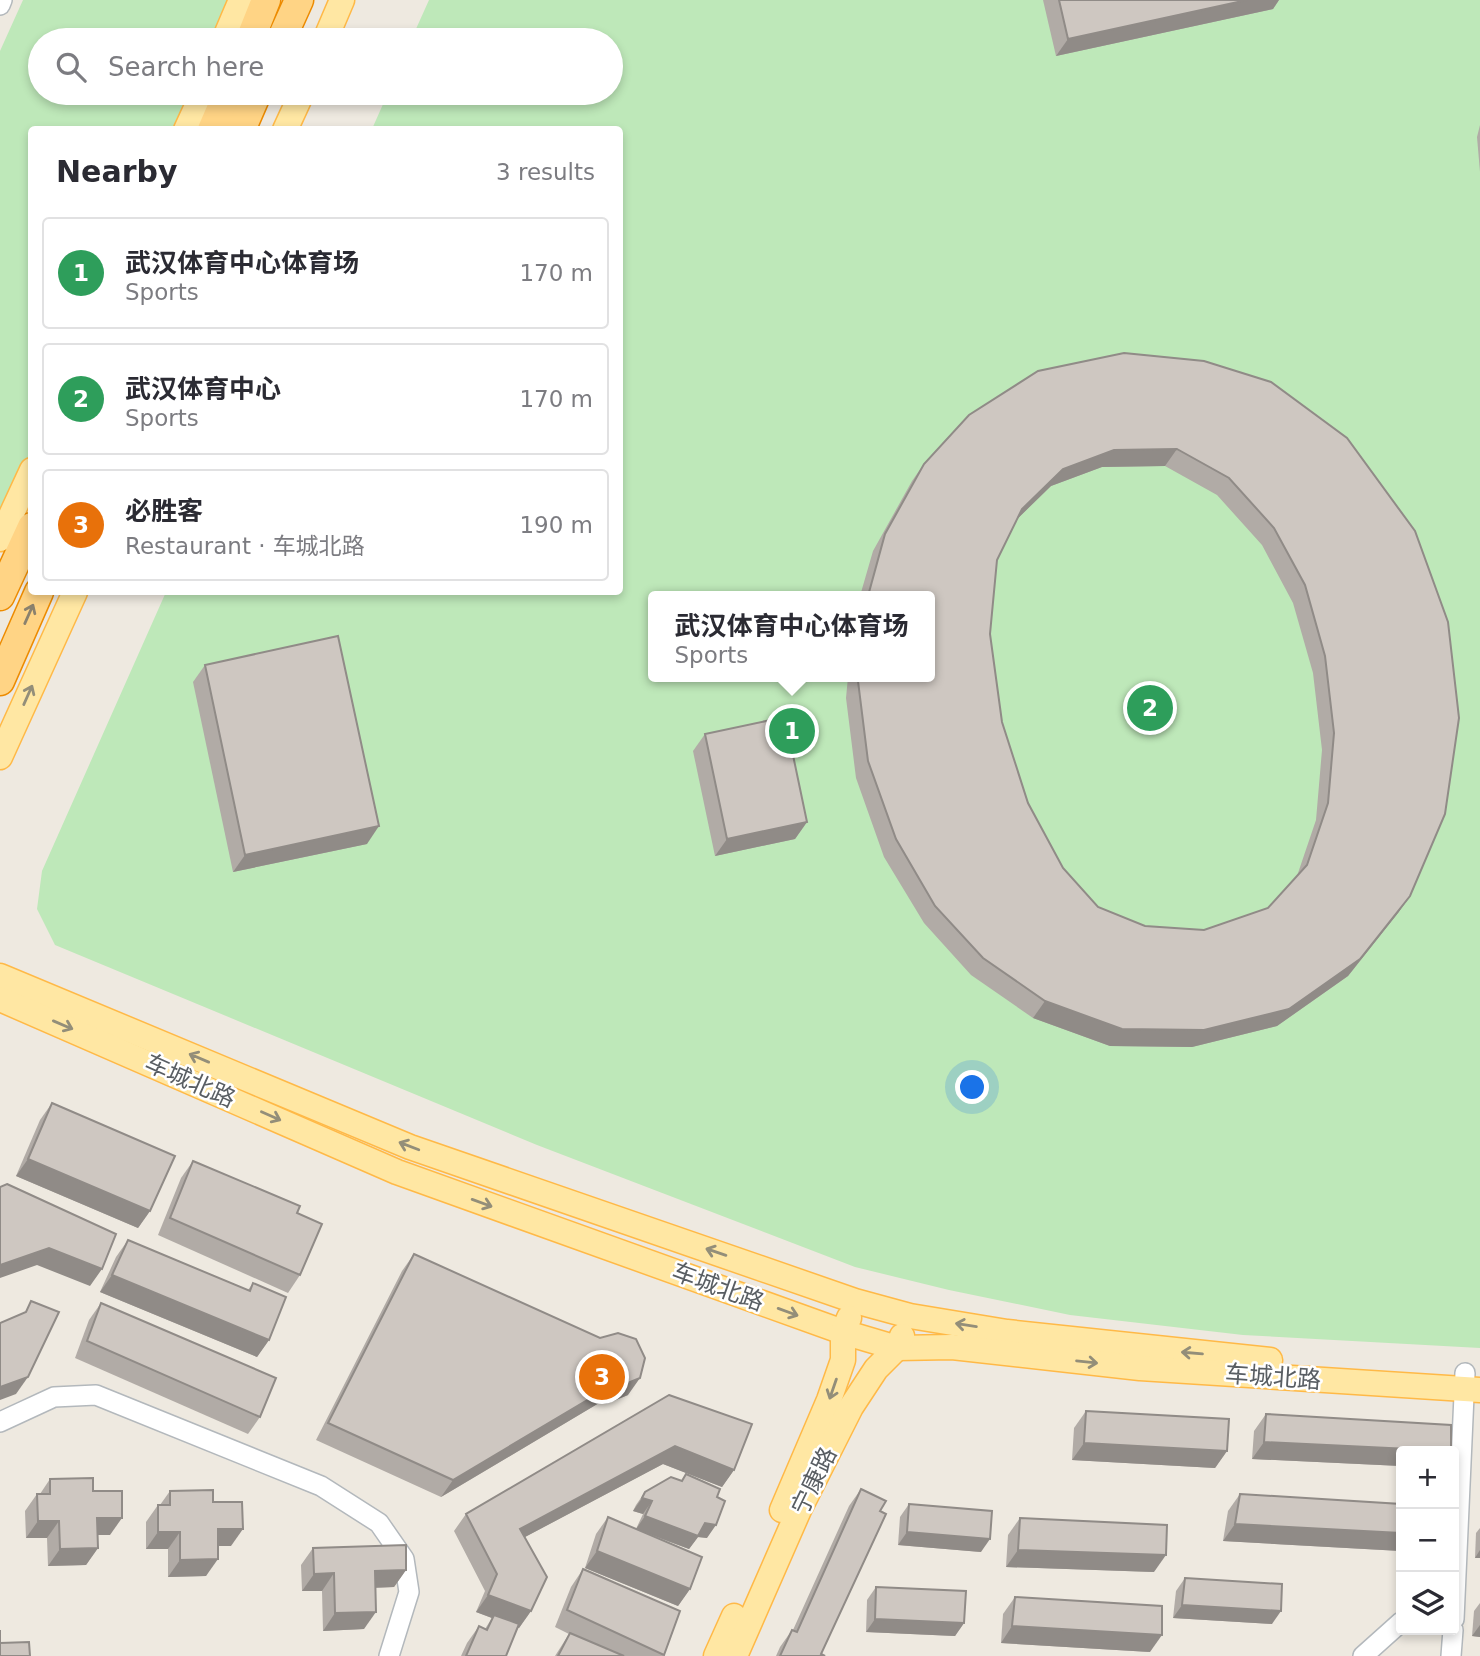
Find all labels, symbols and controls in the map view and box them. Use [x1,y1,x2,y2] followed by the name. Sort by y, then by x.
[28,28,623,105] search box
[52,48,90,86] icon: search
[108,52,264,82] text: Search here
[56,154,178,189] text: Nearby
[496,159,595,185] text: 3 results
[125,248,359,278] text: 武汉体育中心体育场
[73,260,89,286] text: 1
[519,260,593,286] text: 170 m
[125,279,199,305] text: Sports
[125,374,281,404] text: 武汉体育中心
[73,386,89,412] text: 2
[519,386,593,412] text: 170 m
[125,405,199,431] text: Sports
[125,496,203,526] text: 必胜客
[73,512,89,538] text: 3
[519,512,593,538] text: 190 m
[125,533,365,559] text: Restaurant · 车城北路
[648,591,935,682] popup
[23,604,36,625] one-way arrow
[674,611,909,641] text: 武汉体育中心体育场
[674,642,748,668] text: Sports
[1127,682,1173,734] pin: 2
[22,685,35,706] one-way arrow
[769,705,815,757] pin: 1
[51,1020,73,1033] one-way arrow
[140,1049,240,1113] street label: 车城北路
[188,1051,210,1064] one-way arrow
[955,1070,989,1104] your location
[260,1110,281,1123] one-way arrow
[398,1139,420,1151] one-way arrow
[470,1198,492,1210] one-way arrow
[706,1245,728,1257] one-way arrow
[668,1257,768,1317] street label: 车城北路
[777,1307,799,1319] one-way arrow
[955,1319,978,1332] one-way arrow
[1181,1346,1204,1359] one-way arrow
[579,1351,625,1403] pin: 3
[1075,1356,1097,1369] one-way arrow
[1224,1360,1322,1394] street label: 车城北路
[826,1378,838,1400] one-way arrow
[786,1443,842,1519] street label: 宁康路
[1396,1446,1459,1635] map controls
[1396,1446,1459,1509] button: +
[1396,1509,1459,1572] button: −
[1396,1572,1459,1635] button: layers

